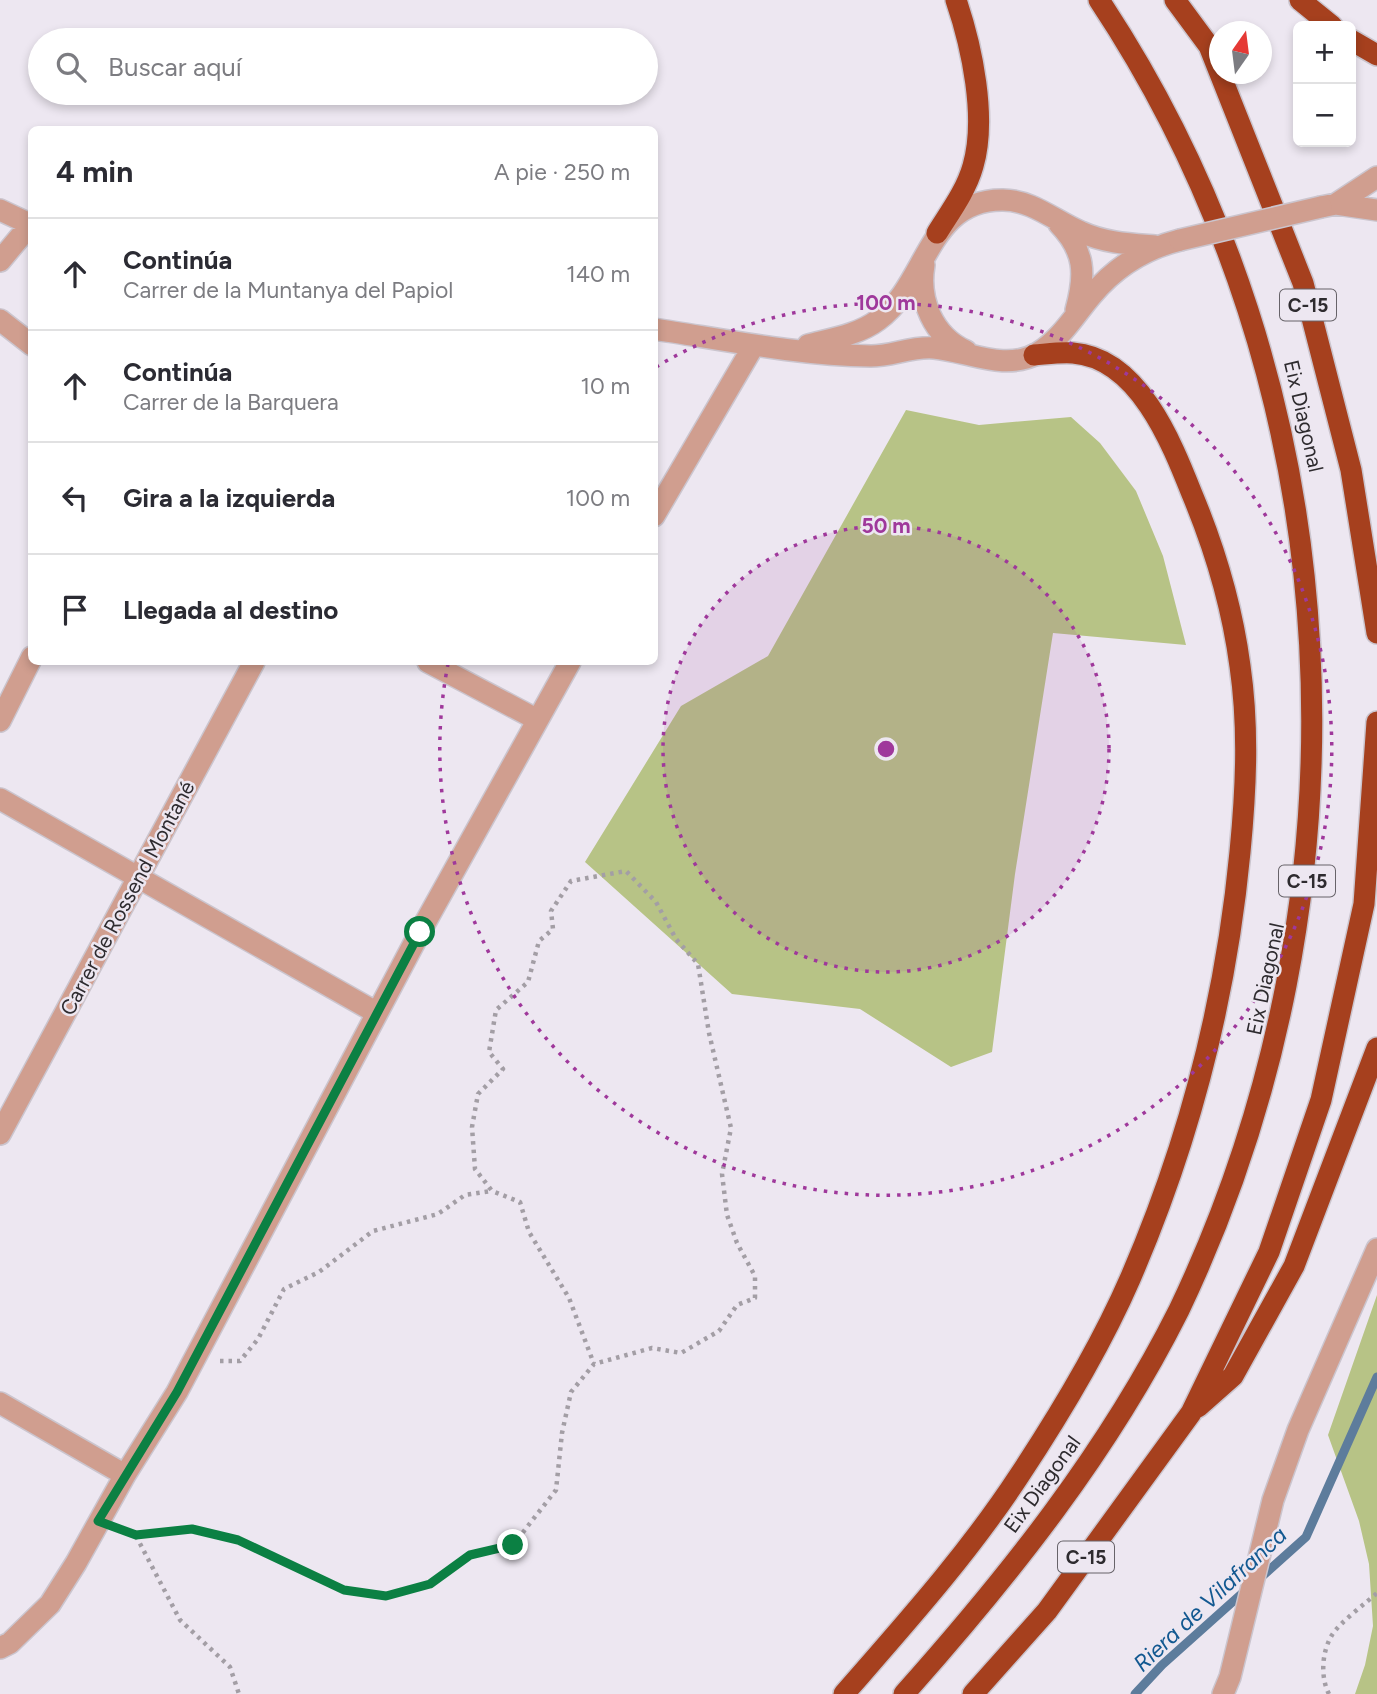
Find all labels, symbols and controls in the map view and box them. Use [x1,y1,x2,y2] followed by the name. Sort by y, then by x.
[1209,21,1272,84] north arrow
[1293,21,1356,147] map controls
[1293,21,1356,84] button: +
[28,28,658,105] search box
[52,48,90,86] icon: search
[108,51,242,83] text: Buscar aquí
[1293,84,1356,147] button: −
[56,153,133,190] text: 4 min
[494,158,630,186] text: A pie · 250 m
[123,244,232,276] text: Continúa
[56,255,94,293] icon: ahead
[566,260,630,288] text: 140 m
[123,276,453,304] text: Carrer de la Muntanya del Papiol
[856,290,916,315] text: 100 m
[1280,290,1336,320] road number: C-15
[123,356,232,388] text: Continúa
[1279,358,1329,474] street label: Eix Diagonal
[56,367,94,405] icon: ahead
[581,372,630,400] text: 10 m
[123,388,339,416] text: Carrer de la Barquera
[56,479,94,517] icon: left
[123,482,335,514] text: Gira a la izquierda
[566,484,630,512] text: 100 m
[861,513,911,538] text: 50 m
[56,591,94,629] icon: arrive
[123,594,338,626] text: Llegada al destino
[874,737,898,761] centre of rings
[55,777,199,1019] street label: Carrer de Rossend Montané
[1279,866,1335,897] road number: C-15
[404,916,435,947] route start
[1241,921,1289,1037] street label: Eix Diagonal
[998,1431,1086,1537] street label: Eix Diagonal
[1127,1521,1293,1677] water label: Riera de Vilafranca
[497,1529,528,1560] route end
[1058,1541,1114,1572] road number: C-15

